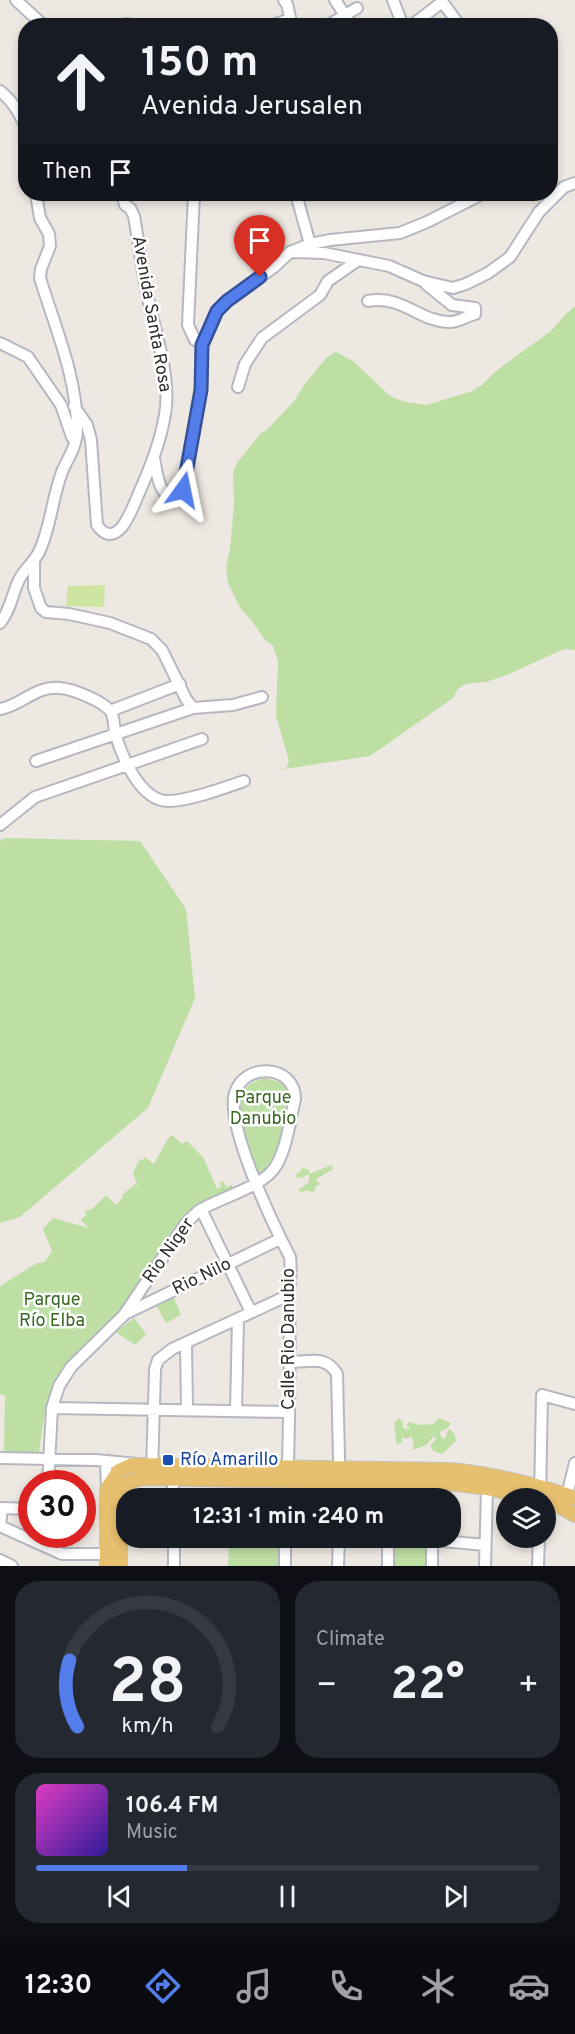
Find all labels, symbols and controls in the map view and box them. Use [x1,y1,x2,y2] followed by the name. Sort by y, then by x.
[141,38,258,91] text: 150 m
[42,42,120,120] icon: ahead
[141,90,363,124] text: Avenida Jerusalen
[104,156,137,189] icon: arrive
[42,159,92,186] text: Then
[234,215,285,277] pin
[243,224,276,257] icon: arrive
[126,234,176,394] street label: Avenida Santa Rosa
[151,458,215,522] position arrow
[230,1087,296,1131] park label: Parque Danubio
[138,1214,200,1288] street label: Rio Niger
[169,1253,235,1301] street label: Rio Nilo
[278,1268,301,1410] street label: Calle Rio Danubio
[19,1289,85,1333] park label: Parque Río Elba
[180,1449,278,1472] place label: Río Amarillo
[161,1453,175,1467] marker: Río Amarillo
[18,1470,96,1548] speed limit sign: 30
[496,1488,556,1548] map controls
[496,1488,556,1548] button: layers
[193,1504,384,1531] text: 12:31 · 1 min · 240 m
[316,1627,385,1653] text: Climate
[109,1646,186,1725] text: 28
[391,1658,464,1715] text: 22°
[316,1666,337,1708] text: −
[518,1666,539,1708] text: +
[121,1713,174,1740] text: km/h
[126,1793,218,1820] text: 106.4 FM
[126,1820,178,1846] text: Music
[103,1880,136,1913] icon: previous
[271,1880,304,1913] icon: pause
[439,1880,472,1913] icon: next
[142,1965,184,2007] icon: directions
[233,1965,275,2007] icon: music
[325,1965,367,2007] icon: phone
[417,1965,459,2007] icon: climate
[508,1965,550,2007] icon: car
[25,1969,92,2003] text: 12:30

